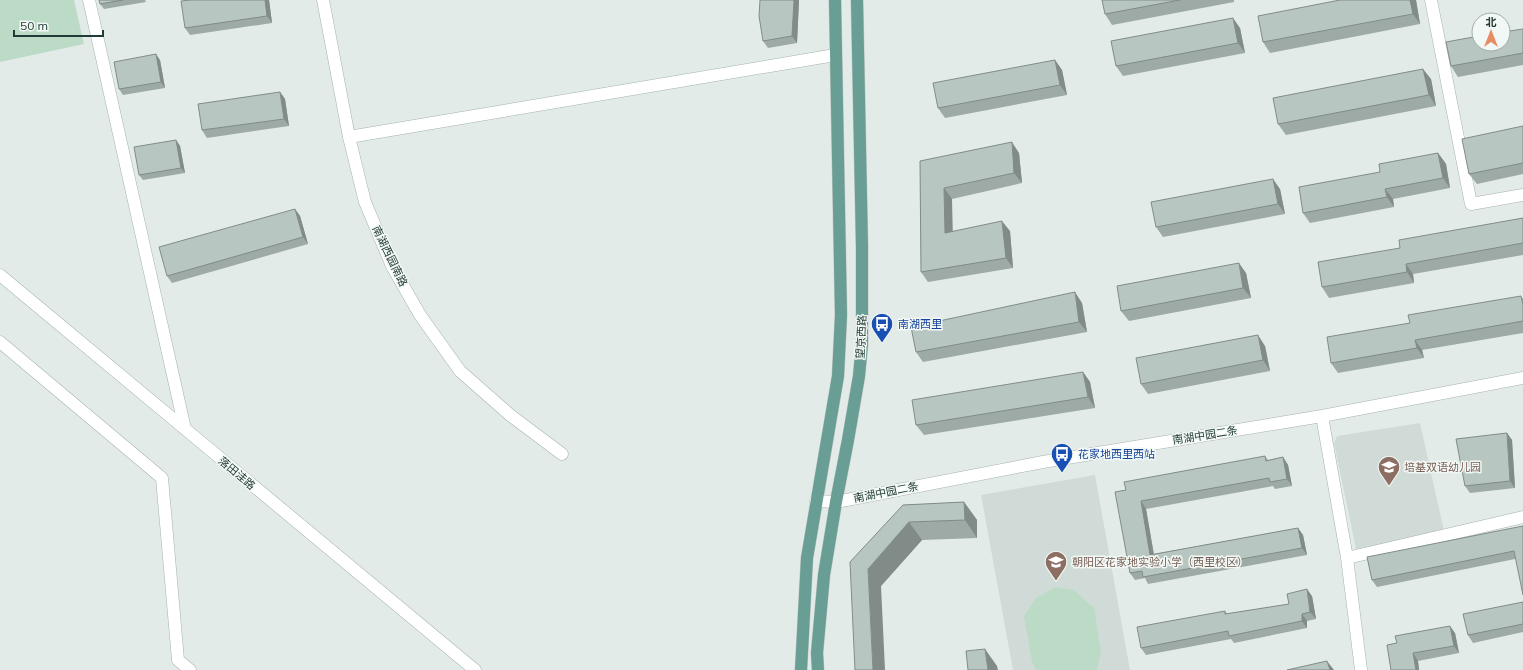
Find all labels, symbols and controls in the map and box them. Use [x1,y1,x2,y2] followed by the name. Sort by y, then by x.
[14,12,103,38] scale bar
[1471,12,1511,52] north arrow
[1486,15,1497,29] text: 北
[20,18,48,33] text: 50 m
[369,223,411,289] street label: 南湖西园南路
[869,311,895,344] bus stop icon: 南湖西里
[853,315,869,359] street label: 望京西路
[898,317,942,331] place label: 南湖西里
[1171,423,1239,447] street label: 南湖中园二条
[1049,441,1075,474] bus stop icon: 花家地西里西站
[1078,447,1155,461] place label: 花家地西里西站
[216,453,258,493] street label: 落田洼路
[1376,454,1402,487] school or university icon: 培基双语幼儿园
[1404,460,1481,474] place label: 培基双语幼儿园
[852,479,920,505] street label: 南湖中园二条
[1043,549,1069,582] school or university icon: 朝阳区花家地实验小学（西里校区）
[1072,555,1248,569] place label: 朝阳区花家地实验小学（西里校区）

